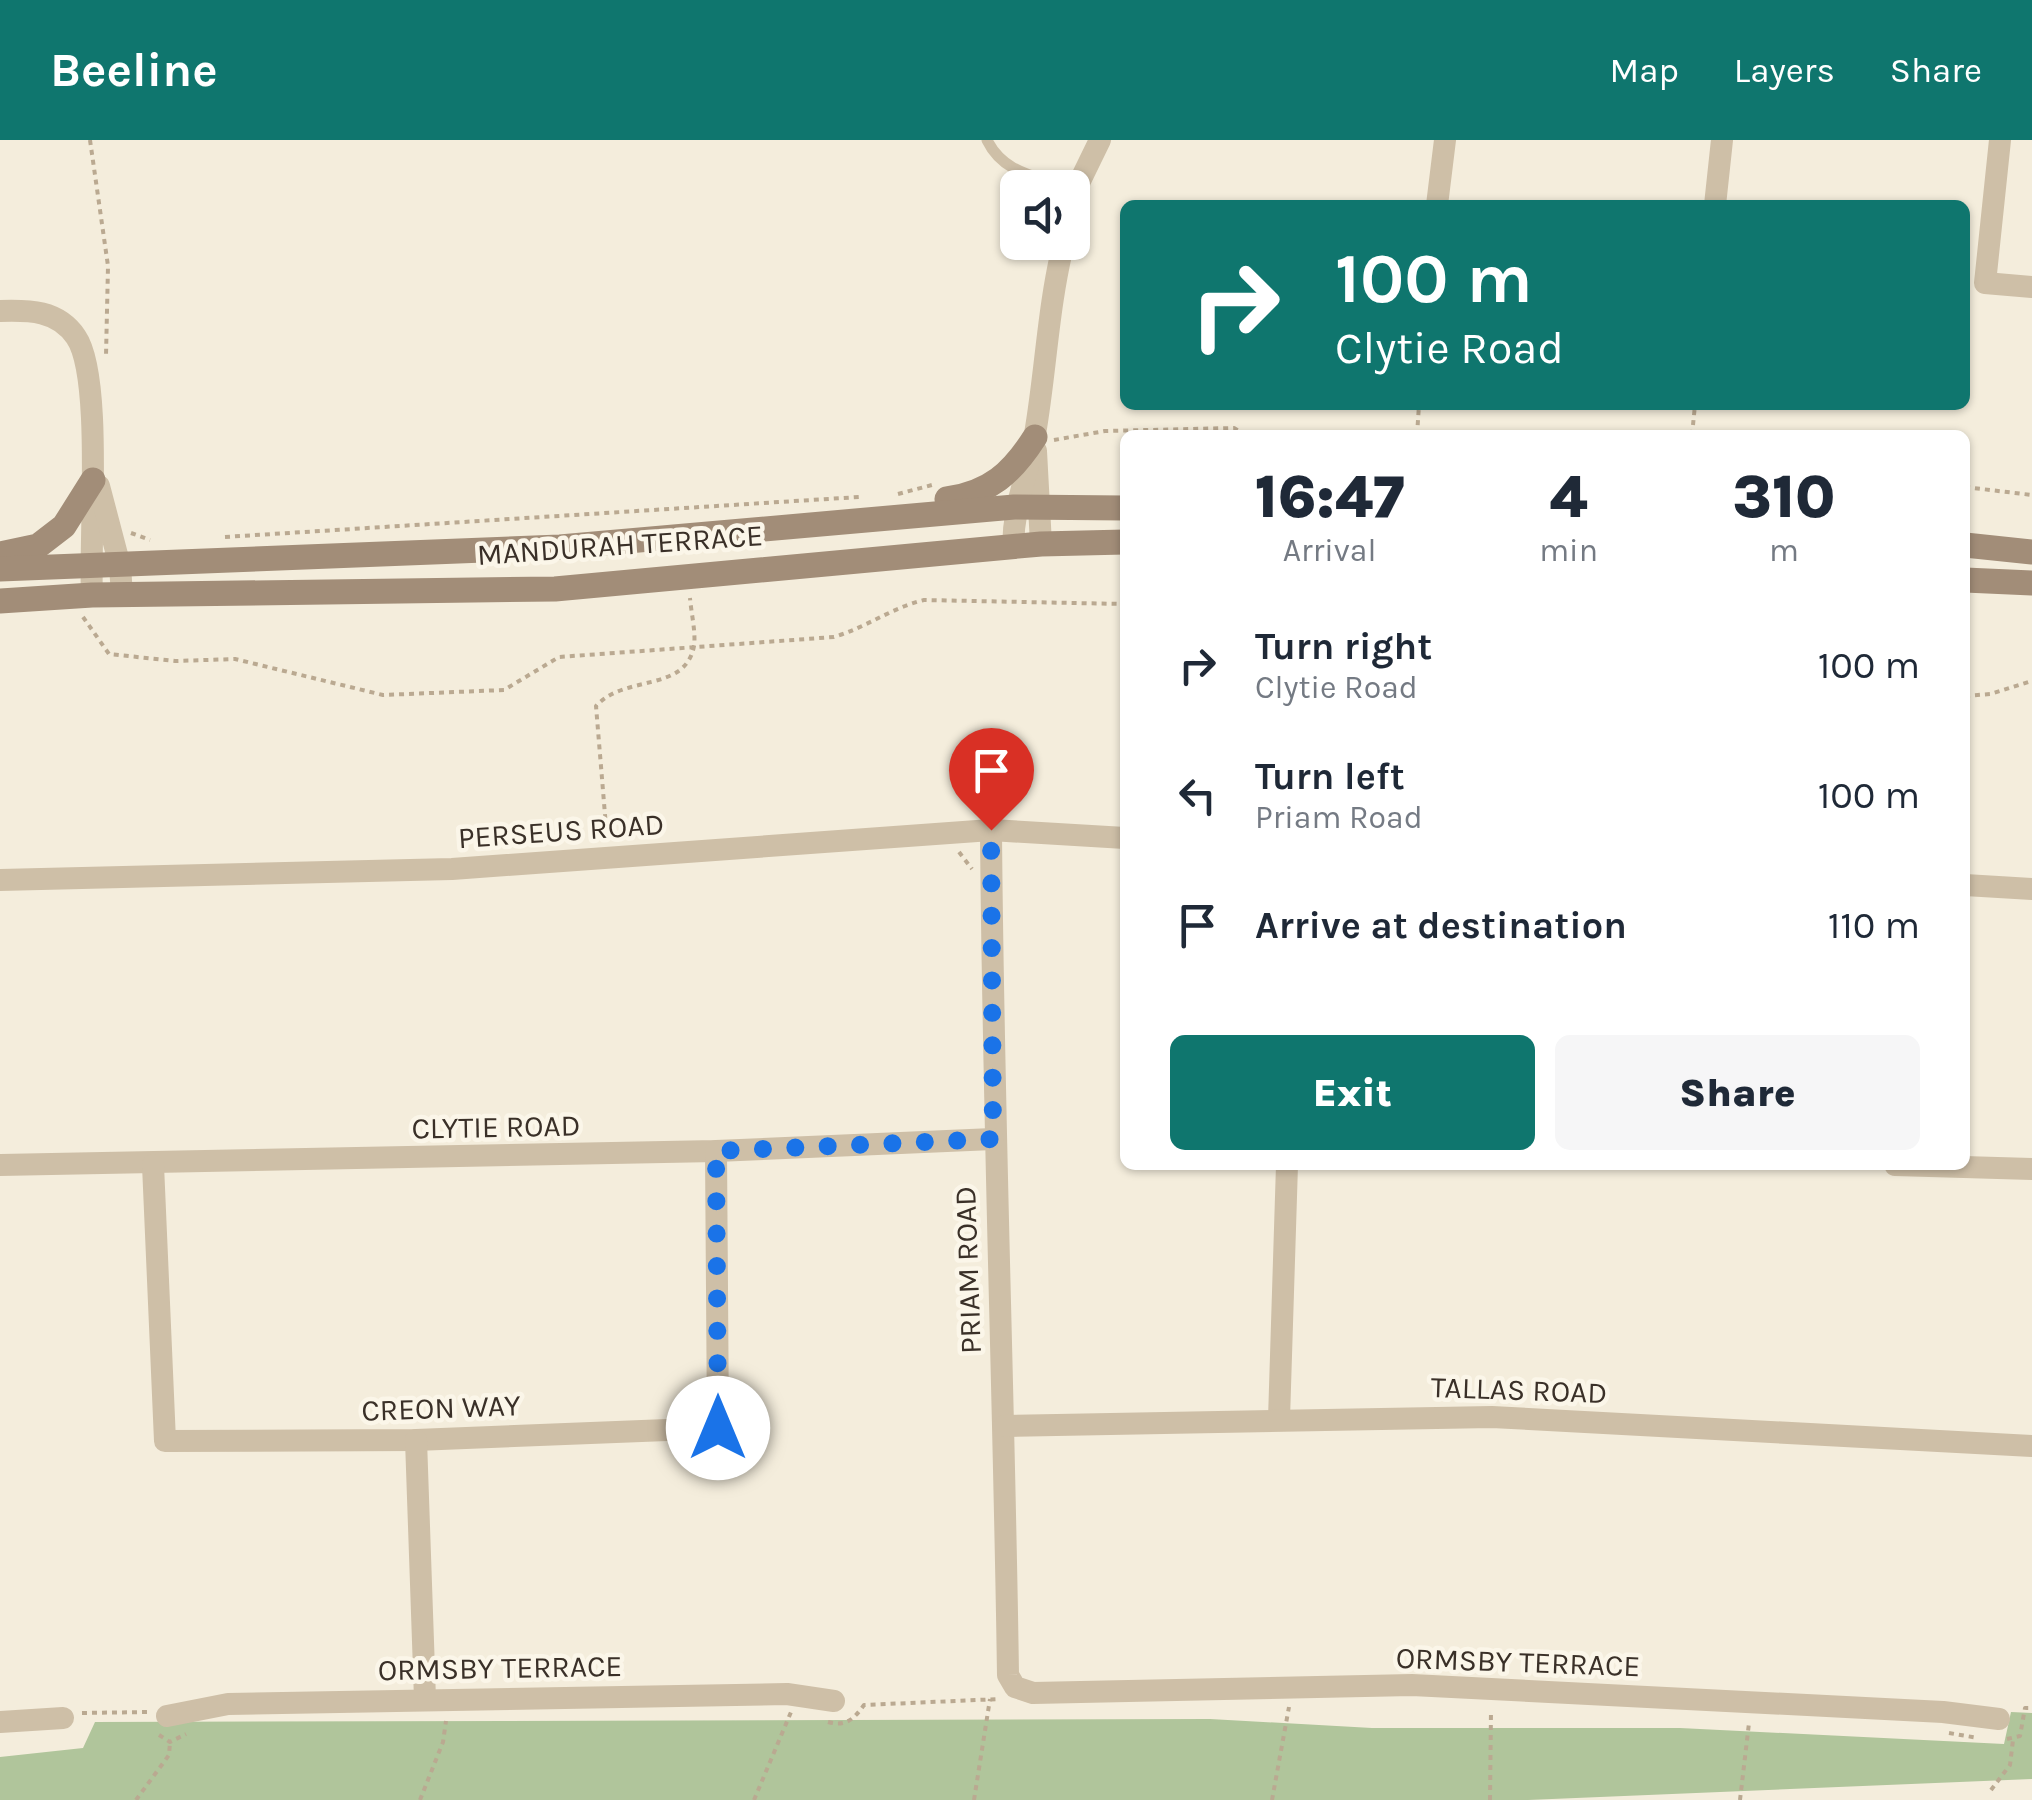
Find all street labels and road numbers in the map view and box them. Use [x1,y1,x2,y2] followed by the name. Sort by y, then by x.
[476,517,764,573] street label: MANDURAH TERRACE
[457,806,665,856] street label: PERSEUS ROAD
[411,1108,581,1146] street label: CLYTIE ROAD
[947,1185,989,1355] street label: PRIAM ROAD
[1430,1369,1608,1411] street label: TALLAS ROAD
[361,1387,522,1429] street label: CREON WAY
[1395,1640,1641,1684] street label: ORMSBY TERRACE
[377,1648,623,1688] street label: ORMSBY TERRACE

